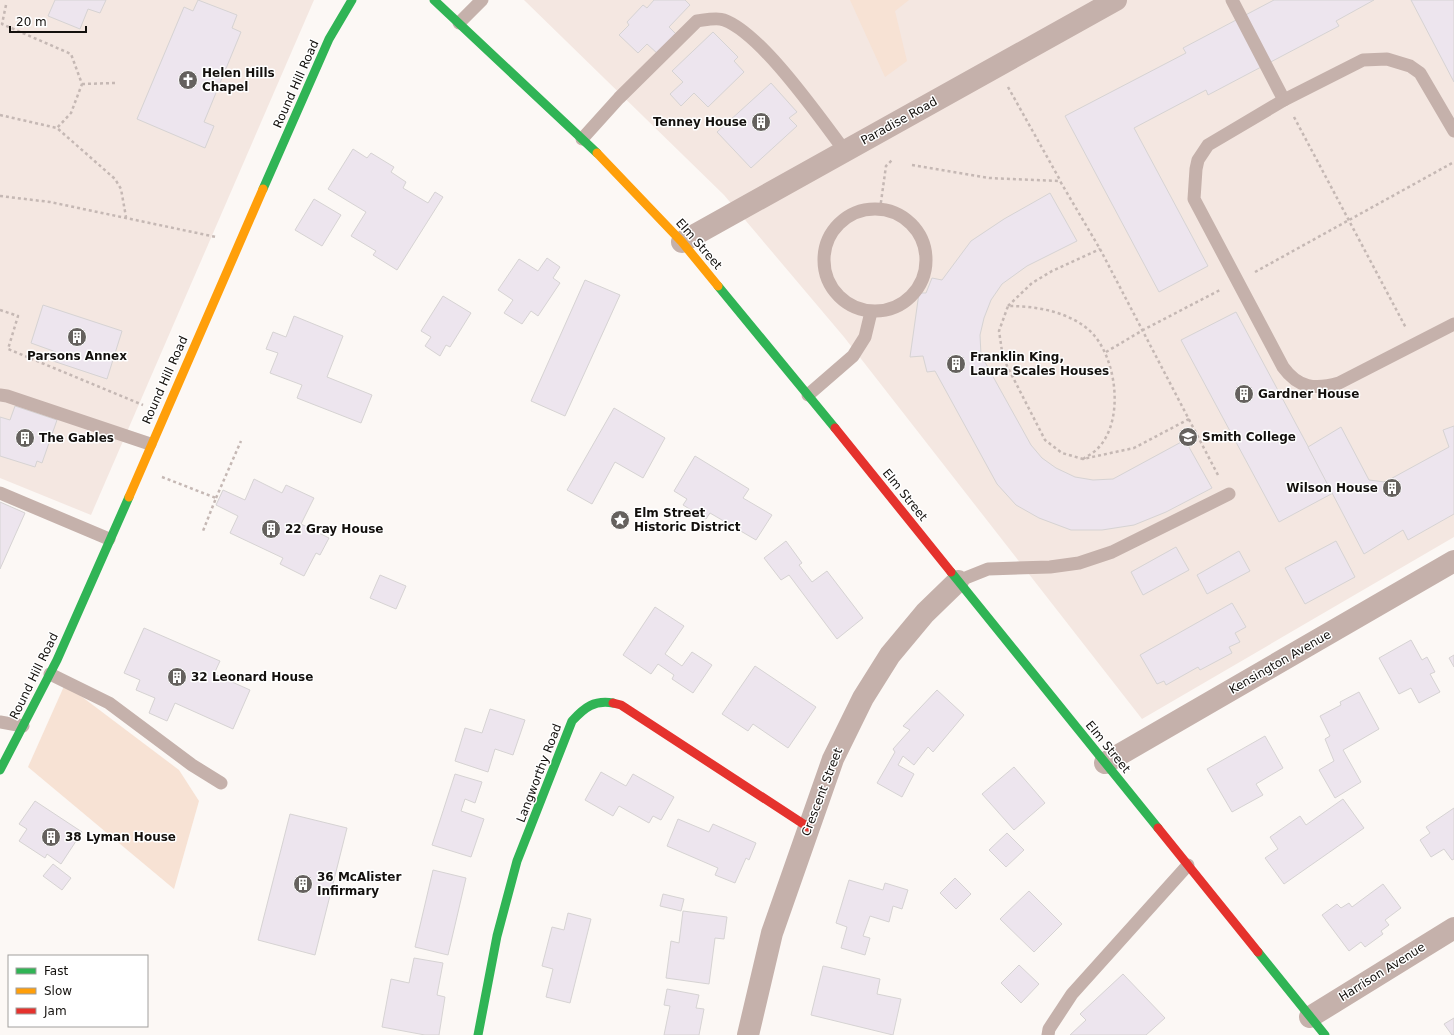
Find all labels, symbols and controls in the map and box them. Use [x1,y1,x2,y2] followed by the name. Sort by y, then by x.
[10,8,86,34] scale bar
[16,15,47,29] text: 20 m
[270,38,322,130] street label: Round Hill Road
[202,66,275,94] place label: Helen Hills Chapel
[177,69,199,91] church icon: Helen Hills Chapel
[858,94,940,148] street label: Paradise Road
[750,111,772,133] building icon: Tenney House
[653,115,747,129] place label: Tenney House
[673,216,725,273] street label: Elm Street
[66,326,88,348] building icon: Parsons Annex
[139,334,191,426] street label: Round Hill Road
[27,349,127,363] place label: Parsons Annex
[970,350,1109,378] place label: Franklin King, Laura Scales Houses
[945,353,967,375] building icon: Franklin King, Laura Scales Houses
[1233,383,1255,405] building icon: Gardner House
[1258,387,1359,401] place label: Gardner House
[1177,426,1199,448] school or university icon: Smith College
[14,427,36,449] building icon: The Gables
[1202,430,1296,444] place label: Smith College
[39,431,114,445] place label: The Gables
[880,466,930,524] street label: Elm Street
[1381,477,1403,499] building icon: Wilson House
[1286,481,1378,495] place label: Wilson House
[634,506,741,534] place label: Elm Street Historic District
[609,509,631,531] place icon: Elm Street Historic District
[260,518,282,540] building icon: 22 Gray House
[285,522,383,536] place label: 22 Gray House
[1227,627,1333,697] street label: Kensington Avenue
[7,630,61,722] street label: Round Hill Road
[166,666,188,688] building icon: 32 Leonard House
[191,670,313,684] place label: 32 Leonard House
[1083,718,1133,776] street label: Elm Street
[514,722,564,824] street label: Langworthy Road
[799,746,845,838] street label: Crescent Street
[40,826,62,848] building icon: 38 Lyman House
[65,830,176,844] place label: 38 Lyman House
[317,870,401,898] place label: 36 McAlister Infirmary
[292,873,314,895] building icon: 36 McAlister Infirmary
[1336,940,1428,1004] street label: Harrison Avenue
[8,955,148,1027] legend
[44,964,68,978] text: Fast
[44,984,72,998] text: Slow
[43,1004,67,1018] text: Jam

